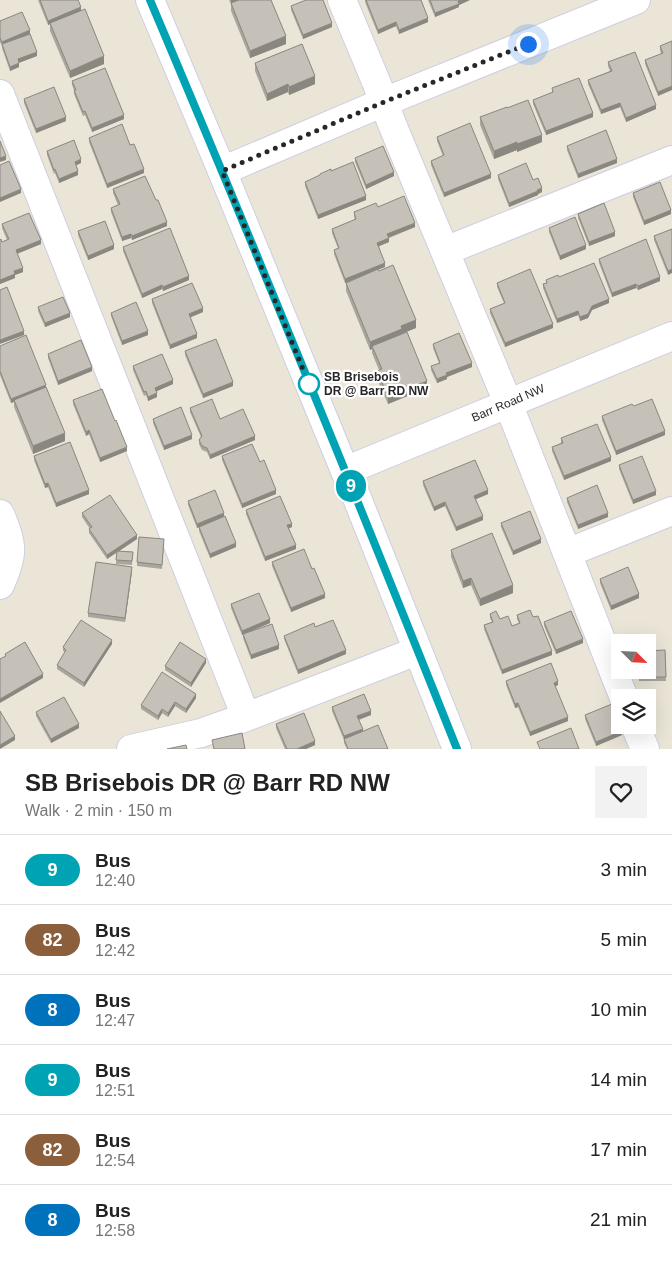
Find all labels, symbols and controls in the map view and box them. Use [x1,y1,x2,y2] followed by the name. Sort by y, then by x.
[516,32,541,57] your location
[324,370,429,398] place label: SB Brisebois DR @ Barr RD NW
[298,373,320,395] marker: SB Brisebois DR @ Barr RD NW
[469,381,547,425] street label: Barr Road NW
[335,470,367,502] line badge: 9
[346,476,356,496] text: 9
[611,634,656,679] north arrow
[611,634,656,734] map controls
[611,689,656,734] button: layers
[595,766,647,818] button: heart
[25,769,390,796] text: SB Brisebois DR @ Barr RD NW
[25,802,172,819] text: Walk · 2 min · 150 m
[95,850,131,871] text: Bus
[601,859,647,880] text: 3 min
[47,860,58,880] text: 9
[95,872,135,889] text: 12:40
[95,920,131,941] text: Bus
[601,929,647,950] text: 5 min
[42,930,63,950] text: 82
[95,942,135,959] text: 12:42
[95,990,131,1011] text: Bus
[590,999,647,1020] text: 10 min
[47,1000,58,1020] text: 8
[95,1012,135,1029] text: 12:47
[95,1060,131,1081] text: Bus
[590,1069,647,1090] text: 14 min
[47,1070,58,1090] text: 9
[95,1082,135,1099] text: 12:51
[95,1130,131,1151] text: Bus
[590,1139,647,1160] text: 17 min
[42,1140,63,1160] text: 82
[95,1152,135,1169] text: 12:54
[95,1200,131,1221] text: Bus
[590,1209,647,1230] text: 21 min
[47,1210,58,1230] text: 8
[95,1222,135,1239] text: 12:58

